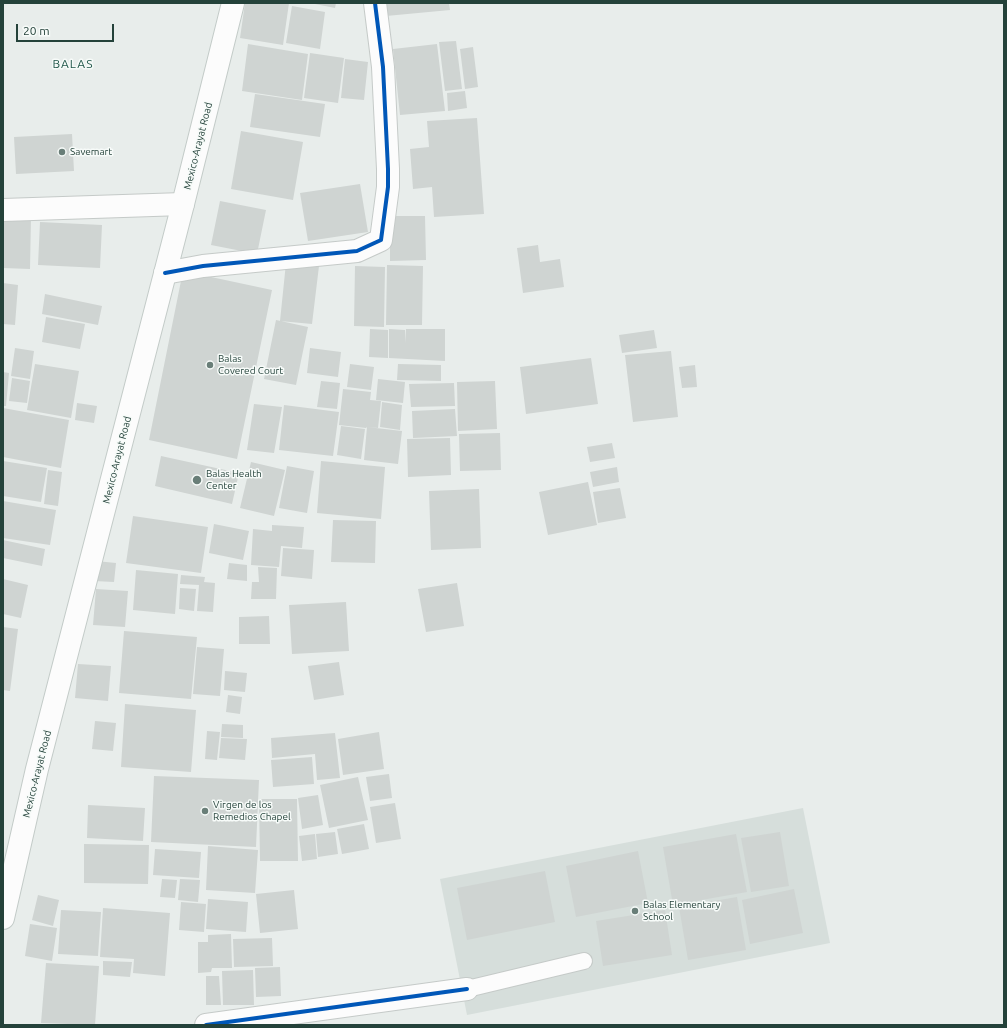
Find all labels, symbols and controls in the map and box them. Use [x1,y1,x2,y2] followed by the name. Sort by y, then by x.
[18,16,116,42] scale bar
[23,24,50,37] text: 20 m
[52,57,94,71] district label: BALAS
[181,101,215,191] street label: Mexico-Arayat Road
[70,146,112,158] place label: Savemart
[57,147,67,157] marker: Savemart
[218,353,283,376] place label: Balas Covered Court
[205,360,215,370] marker: Balas Covered Court
[100,415,134,505] street label: Mexico-Arayat Road
[206,468,262,492] place label: Balas Health Center
[191,474,203,486] marker: Balas Health Center
[20,729,54,819] street label: Mexico-Arayat Road
[213,799,291,822] place label: Virgen de los Remedios Chapel
[200,806,210,816] marker: Virgen de los Remedios Chapel
[643,899,720,922] place label: Balas Elementary School
[630,906,640,916] marker: Balas Elementary School

